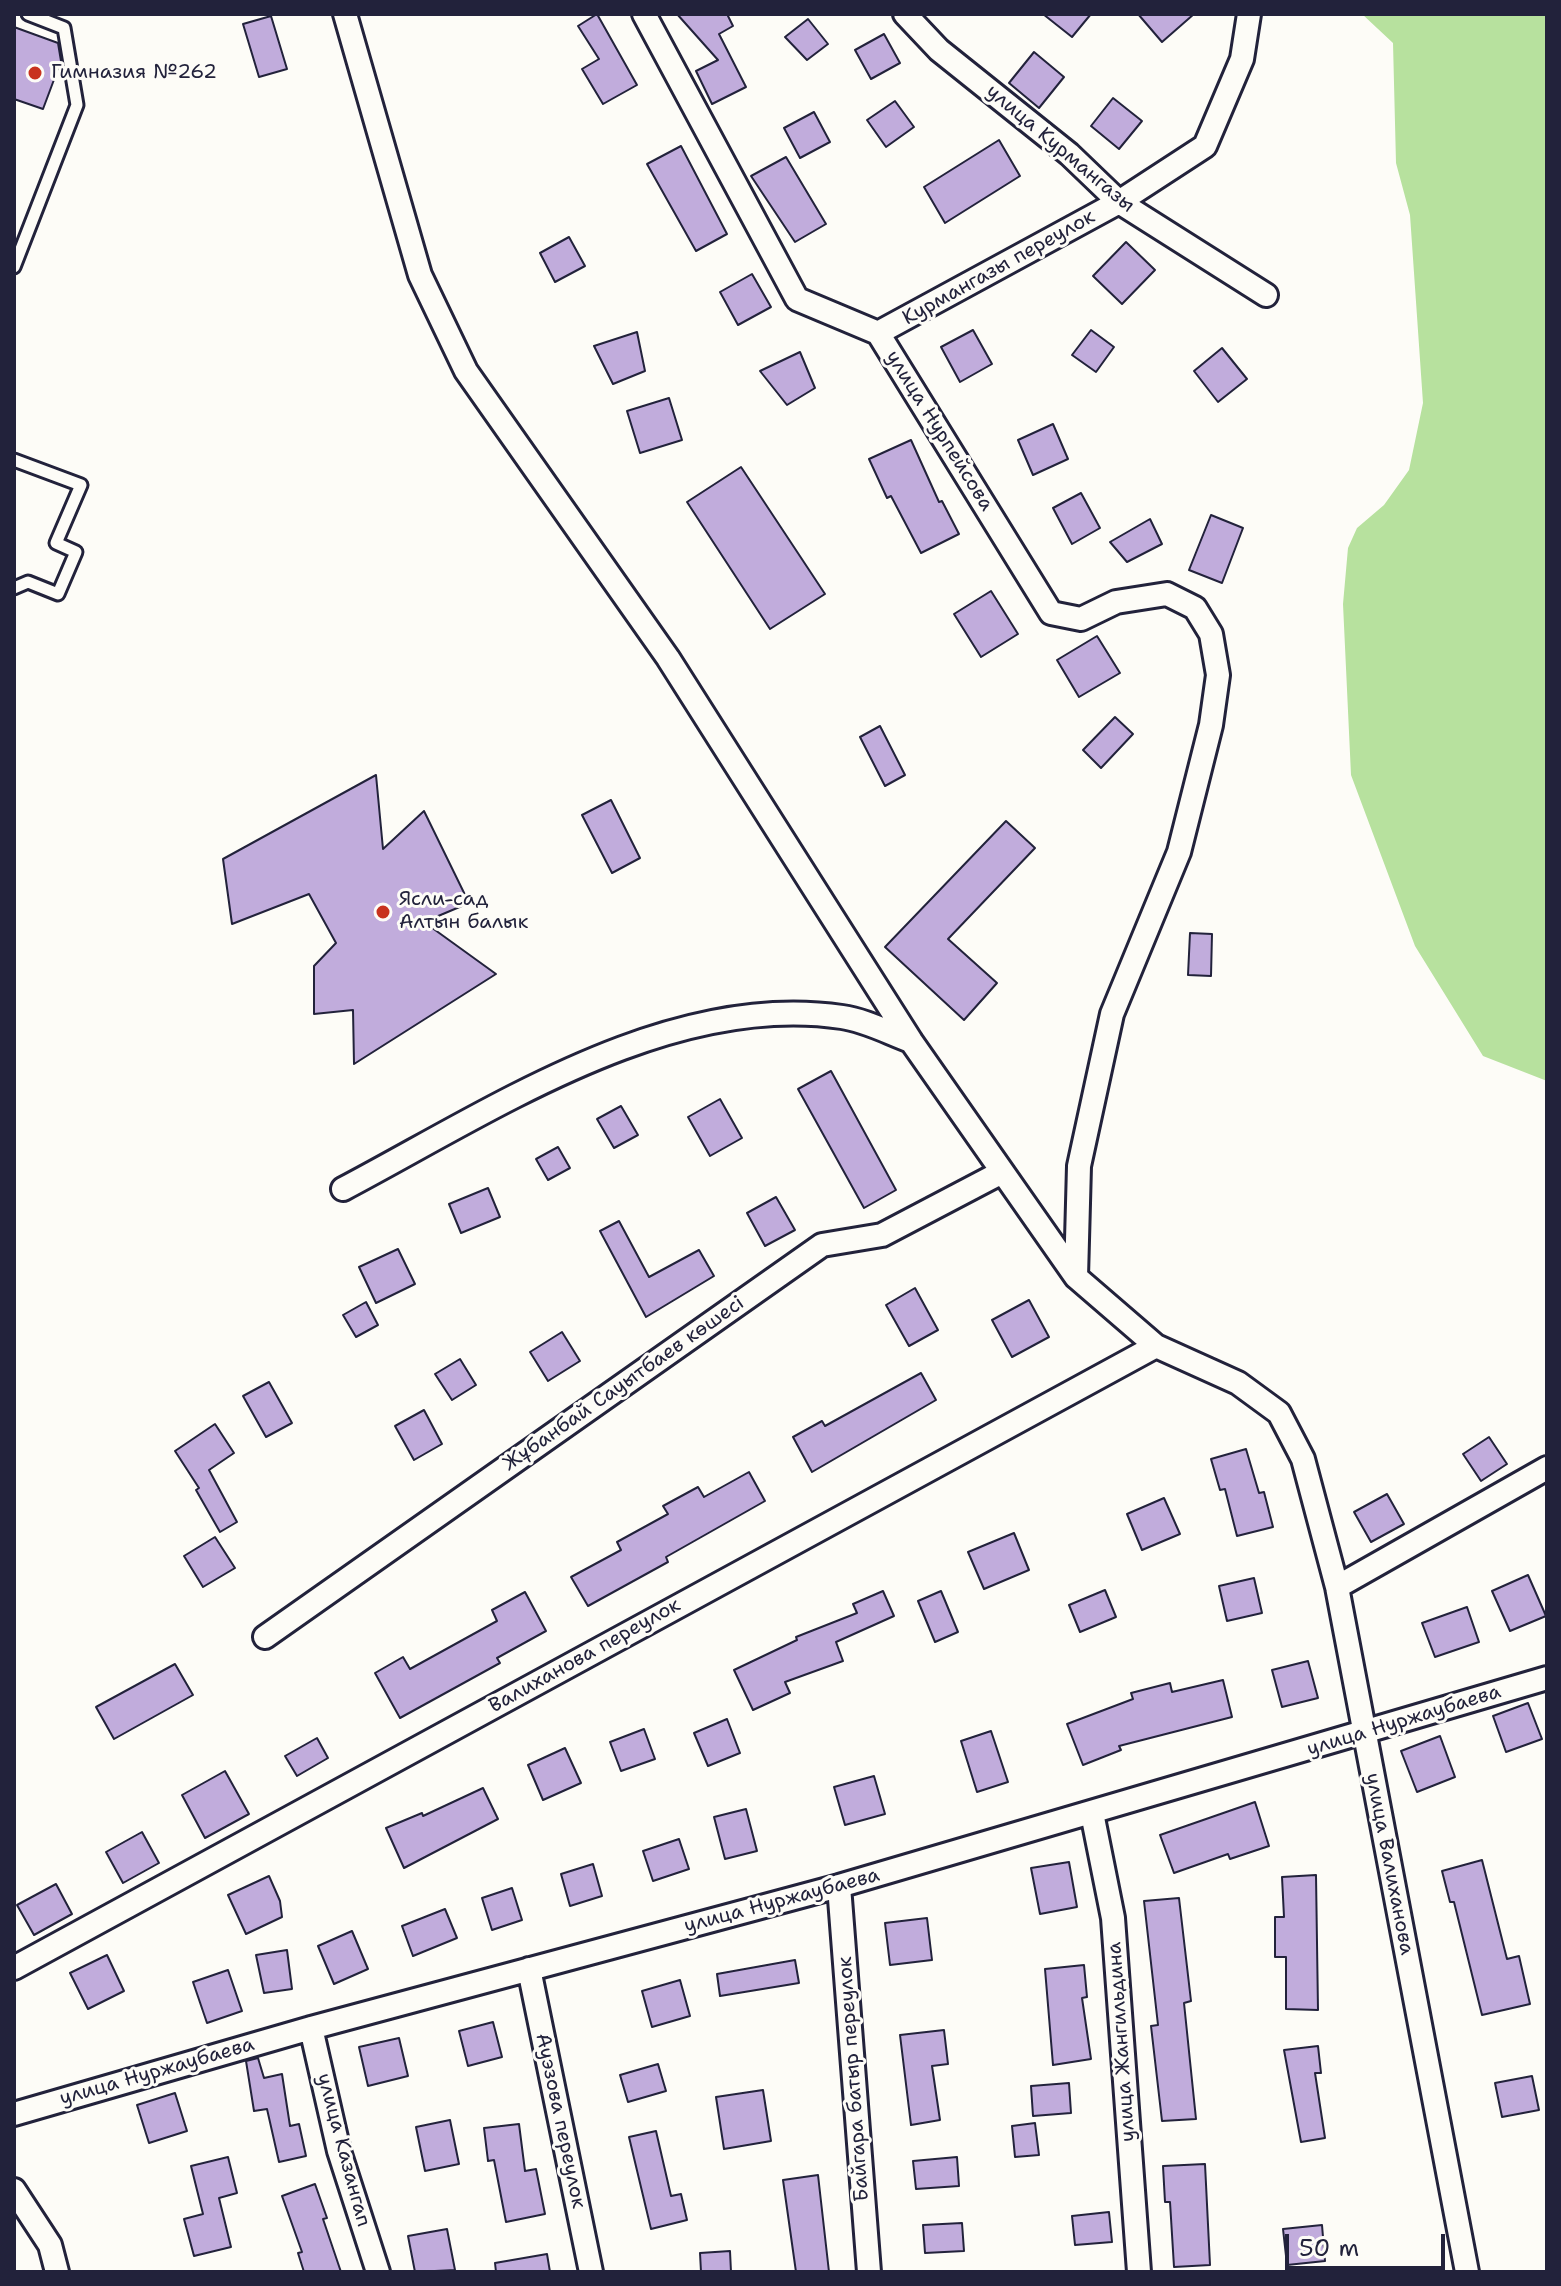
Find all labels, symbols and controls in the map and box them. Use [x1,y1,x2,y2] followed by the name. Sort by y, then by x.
[51,61,217,85] place label: Гимназия №262
[26,64,44,82] marker: Гимназия №262
[981,80,1139,218] street label: улица Курмангазы
[899,205,1099,331] street label: Курмангазы переулок
[880,346,998,516] street label: улица Нурпейсова
[399,888,528,935] place label: Ясли-сад Алтын балык
[374,903,392,921] marker: Ясли-сад Алтын балык
[499,1291,749,1477] street label: Жұбанбай Сауытбаев көшесі
[485,1593,685,1719] street label: Валиханова переулок
[1304,1680,1504,1762] street label: улица Нуржаубаева
[1360,1771,1418,1957] street label: улица Валиханова
[682,1863,882,1939] street label: улица Нуржаубаева
[1103,1941,1141,2143] street label: улица Жангильдина
[833,1956,875,2202] street label: Байгара батыр переулок
[530,2031,590,2211] street label: Ауэзова переулок
[57,2033,257,2111] street label: улица Нуржаубаева
[311,2071,375,2229] street label: улица Казангап
[1289,2218,1449,2268] scale bar
[1299,2232,1359,2264] text: 50 m

